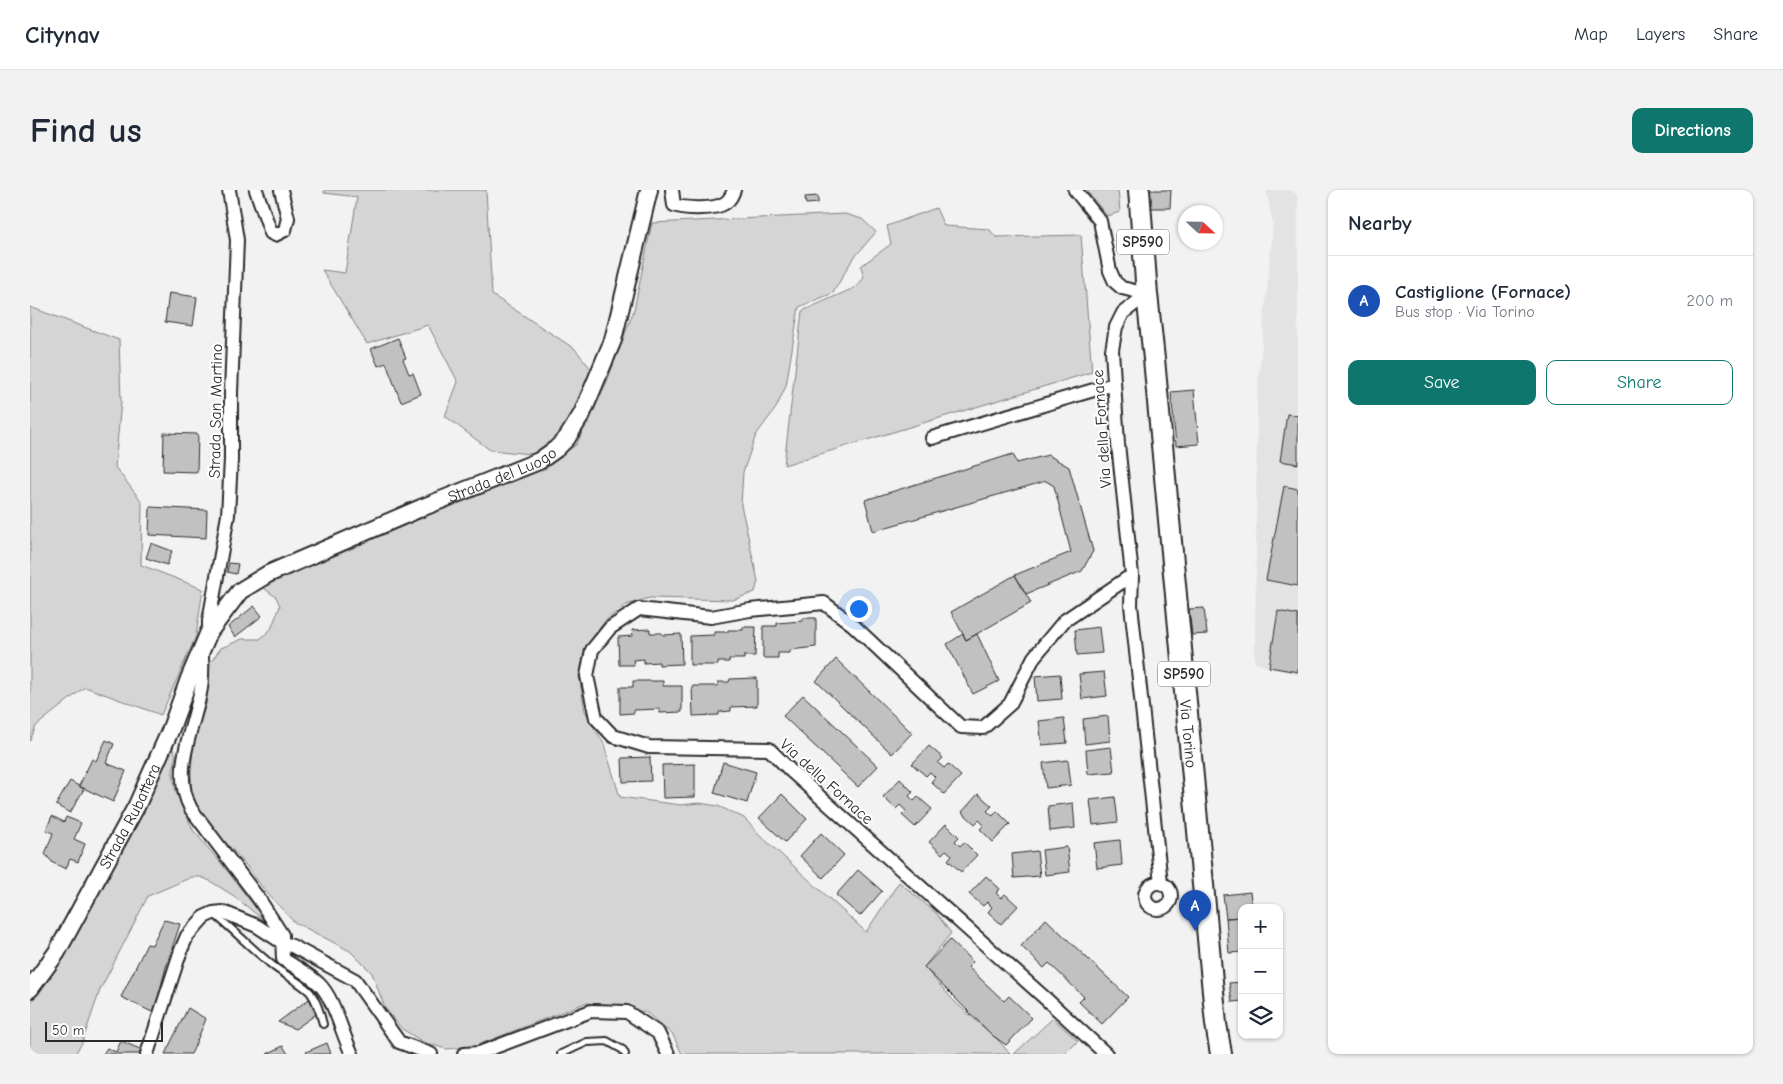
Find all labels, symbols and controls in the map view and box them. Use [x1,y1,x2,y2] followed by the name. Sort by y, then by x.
[25,21,100,49] text: Citynav
[1574,24,1608,45] text: Map
[1636,24,1685,45] text: Layers
[1713,24,1758,45] text: Share
[1632,108,1753,153] button: Directions
[30,110,142,151] text: Find us
[1178,205,1223,250] north arrow
[1348,211,1412,235] text: Nearby
[1117,230,1169,254] road number: SP590
[1395,281,1571,303] text: Castiglione (Fornace)
[1360,292,1368,310] text: A
[1687,292,1733,310] text: 200 m
[1395,303,1535,321] text: Bus stop · Via Torino
[206,344,226,478] street label: Strada San Martino
[1348,360,1536,405] button: Save
[1546,360,1733,405] button: Share
[1089,369,1115,489] street label: Via della Fornace
[445,444,560,506] street label: Strada del Luogo
[846,596,872,622] your location
[1158,662,1210,686] road number: SP590
[1176,699,1200,769] street label: Via Torino
[776,735,877,828] street label: Via della Fornace
[96,761,164,872] street label: Strada Rubattera
[1179,890,1211,931] pin: A
[1238,904,1283,1039] map controls
[1238,904,1283,949] button: +
[1238,949,1283,994] button: −
[1238,994,1283,1039] button: layers
[45,1019,162,1042] scale bar
[52,1022,84,1039] text: 50 m

